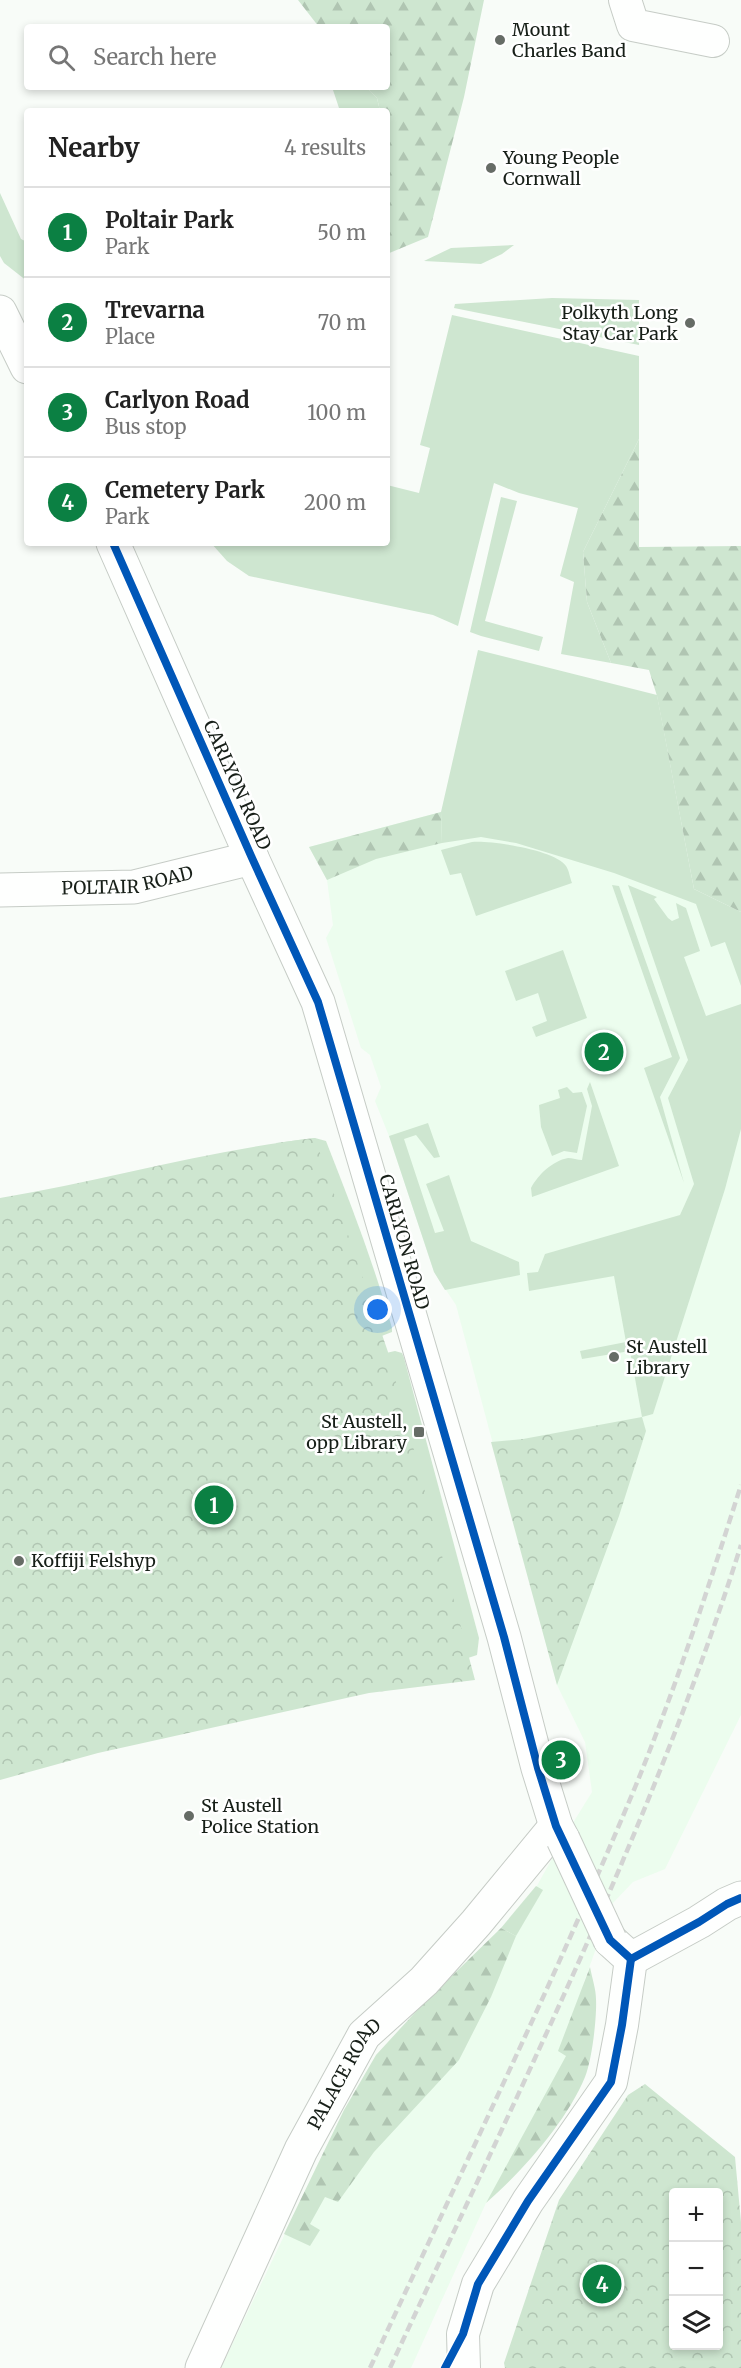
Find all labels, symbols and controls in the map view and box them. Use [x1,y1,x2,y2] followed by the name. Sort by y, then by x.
[512,18,626,62] place label: Mount Charles Band
[24,24,390,90] search box
[493,33,507,47] marker: Mount Charles Band
[45,41,78,74] icon: search
[93,43,216,71] text: Search here
[48,131,140,164] text: Nearby
[284,135,366,160] text: 4 results
[502,146,619,190] place label: Young People Cornwall
[484,161,498,175] marker: Young People Cornwall
[105,206,234,234] text: Poltair Park
[63,220,72,245] text: 1
[317,220,366,245] text: 50 m
[105,234,149,259] text: Park
[105,296,205,324] text: Trevarna
[561,301,679,345] place label: Polkyth Long Stay Car Park
[62,310,73,335] text: 2
[318,310,366,335] text: 70 m
[683,316,697,330] marker: Polkyth Long Stay Car Park
[105,324,155,349] text: Place
[105,386,250,414] text: Carlyon Road
[62,400,73,425] text: 3
[307,400,366,425] text: 100 m
[105,414,187,439] text: Bus stop
[105,476,265,504] text: Cemetery Park
[61,490,74,515] text: 4
[304,490,366,515] text: 200 m
[105,504,149,529] text: Park
[199,716,276,853] street label: CARLYON ROAD
[61,861,195,900] street label: POLTAIR ROAD
[584,1030,624,1074] pin: 2
[374,1172,435,1312] street label: CARLYON ROAD
[363,1295,392,1324] your location
[626,1335,708,1379] place label: St Austell Library
[607,1350,621,1364] marker: St Austell Library
[306,1410,408,1454] place label: St Austell, opp Library
[412,1425,426,1439] marker: St Austell, opp Library
[194,1482,234,1528] pin: 1
[31,1549,156,1572] place label: Koffiji Felshyp
[12,1554,26,1568] marker: Koffiji Felshyp
[542,1738,580,1782] pin: 3
[201,1794,319,1838] place label: St Austell Police Station
[182,1809,196,1823] marker: St Austell Police Station
[302,2013,386,2133] street label: PALACE ROAD
[669,2188,723,2350] map controls
[669,2188,723,2242] button: +
[669,2242,723,2296] button: −
[582,2262,622,2306] pin: 4
[669,2296,723,2350] button: layers

